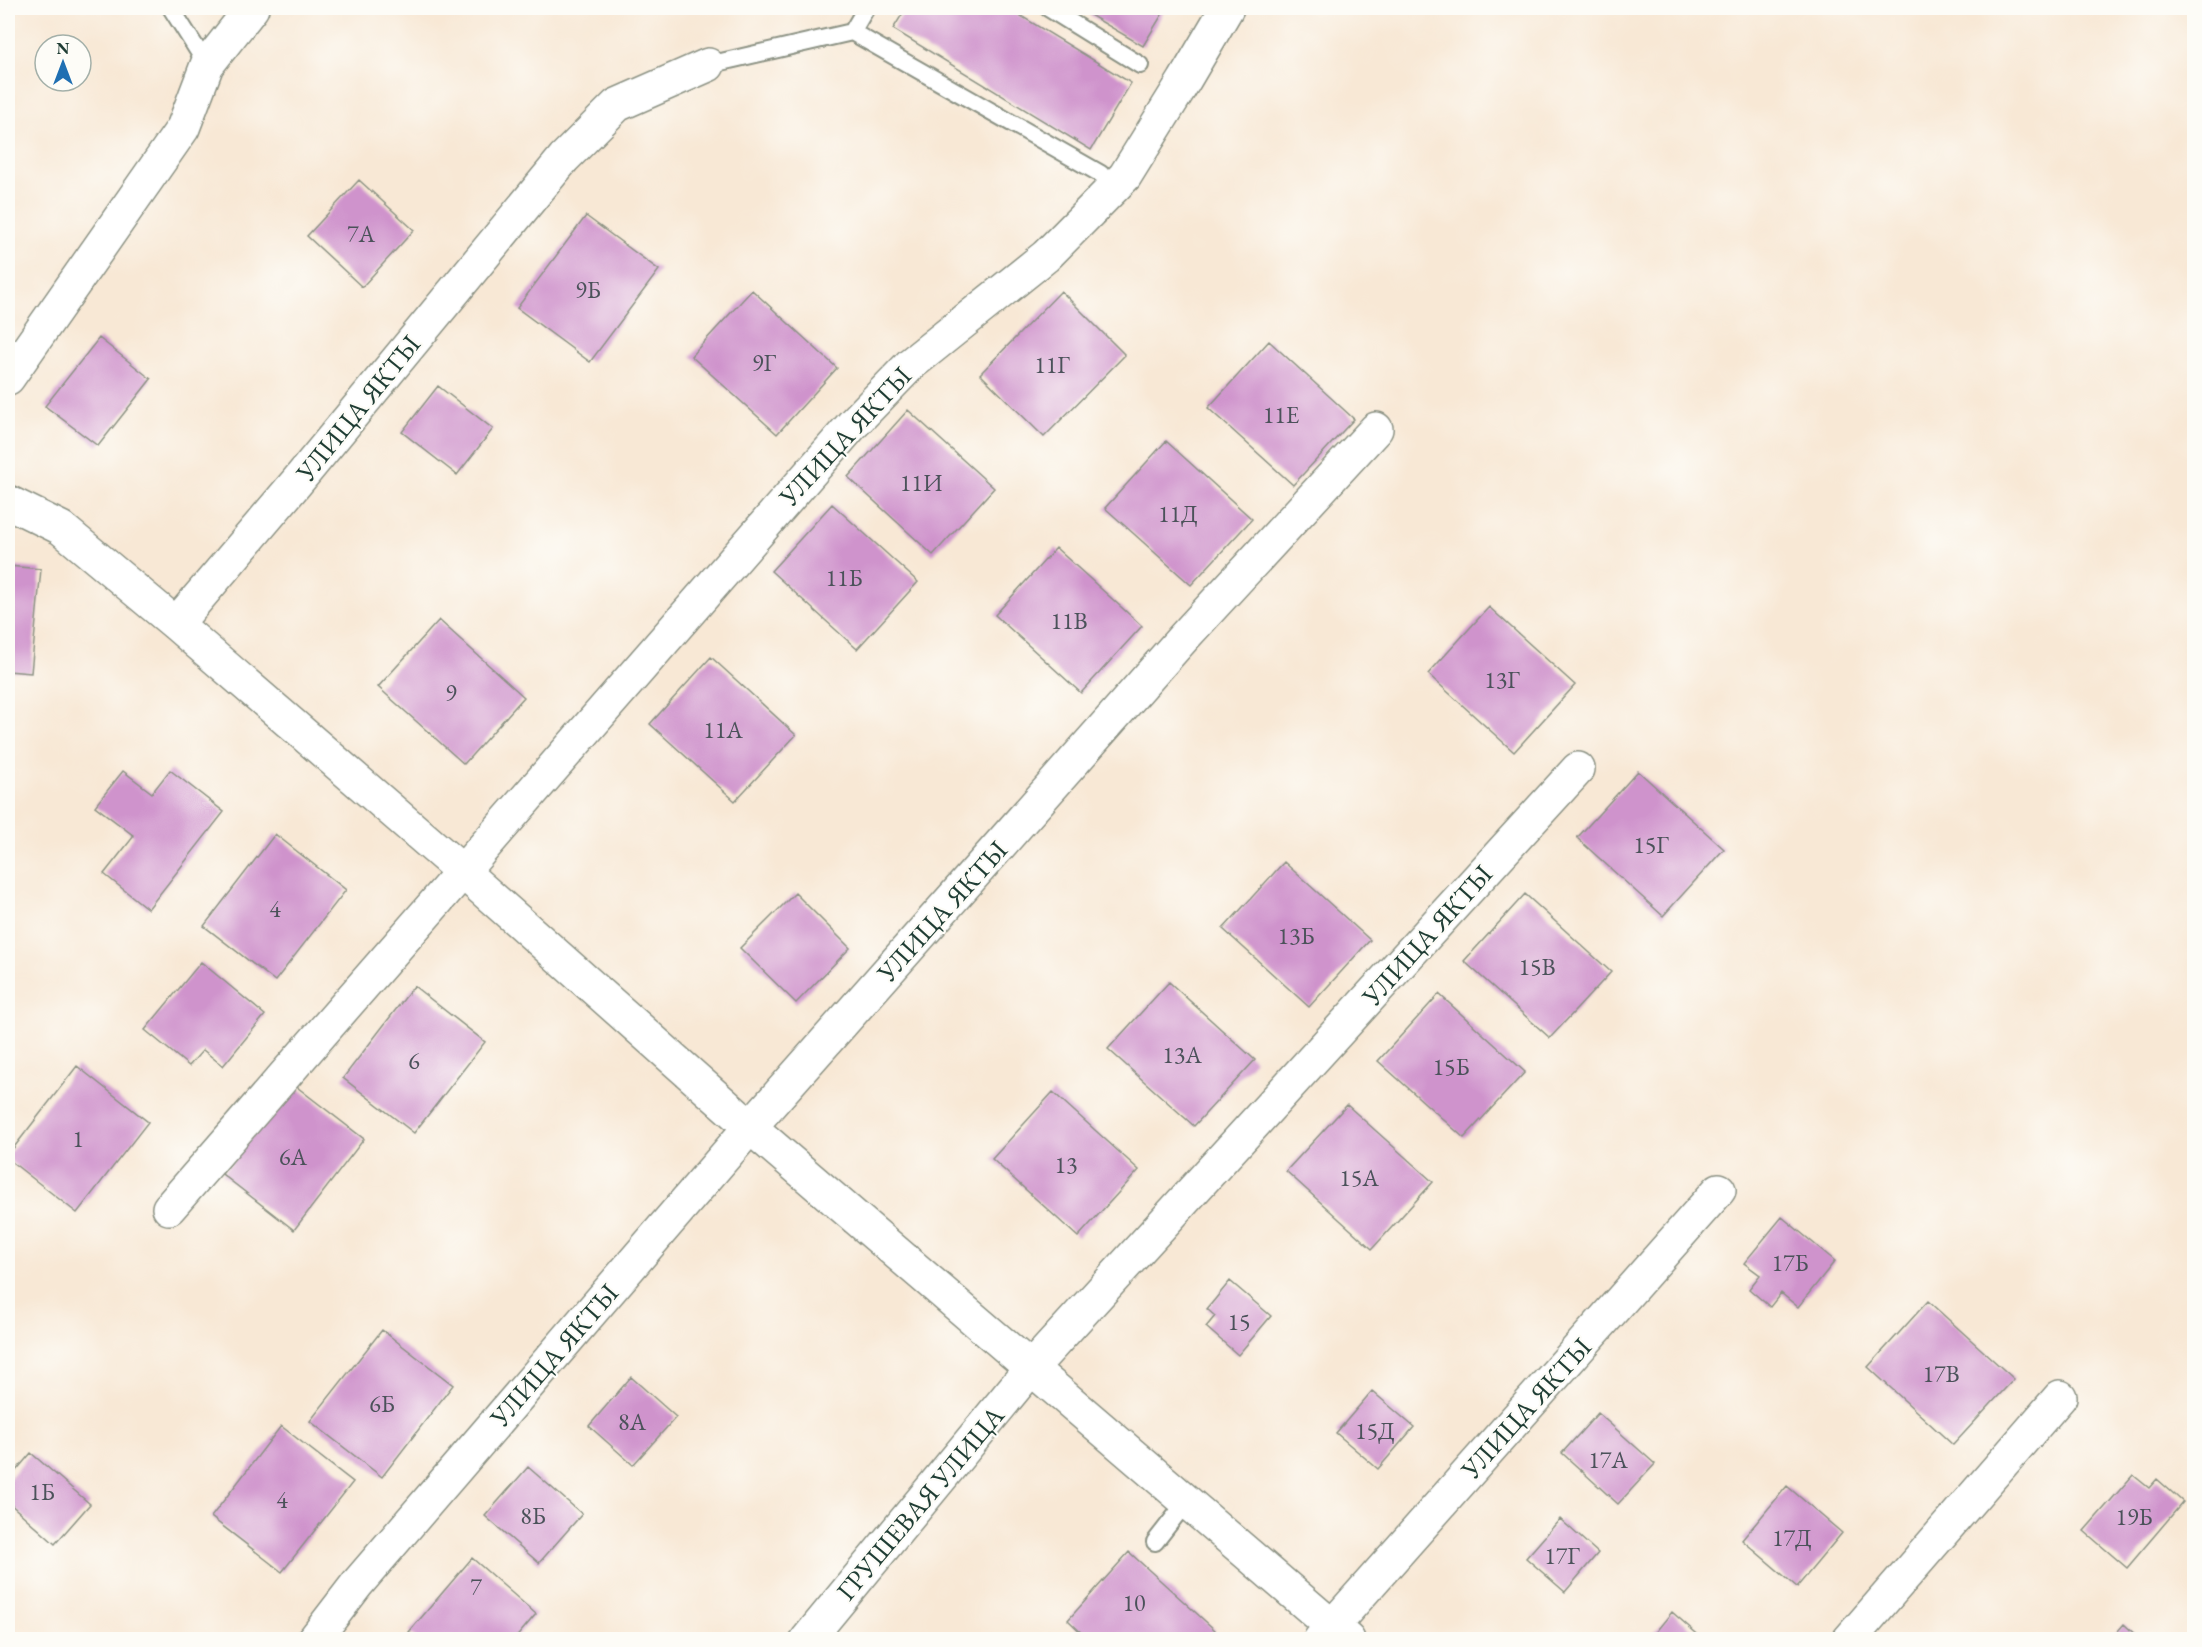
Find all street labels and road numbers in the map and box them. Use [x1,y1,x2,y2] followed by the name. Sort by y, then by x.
[287,327,428,489] street label: УЛИЦА ЯКТЫ
[771,358,919,514] street label: УЛИЦА ЯКТЫ
[868,833,1015,990] street label: УЛИЦА ЯКТЫ
[1353,857,1500,1014] street label: УЛИЦА ЯКТЫ
[481,1276,626,1435] street label: УЛИЦА ЯКТЫ
[1452,1330,1599,1487] street label: УЛИЦА ЯКТЫ
[828,1398,1012,1607] street label: ГРУШЕВАЯ УЛИЦА

